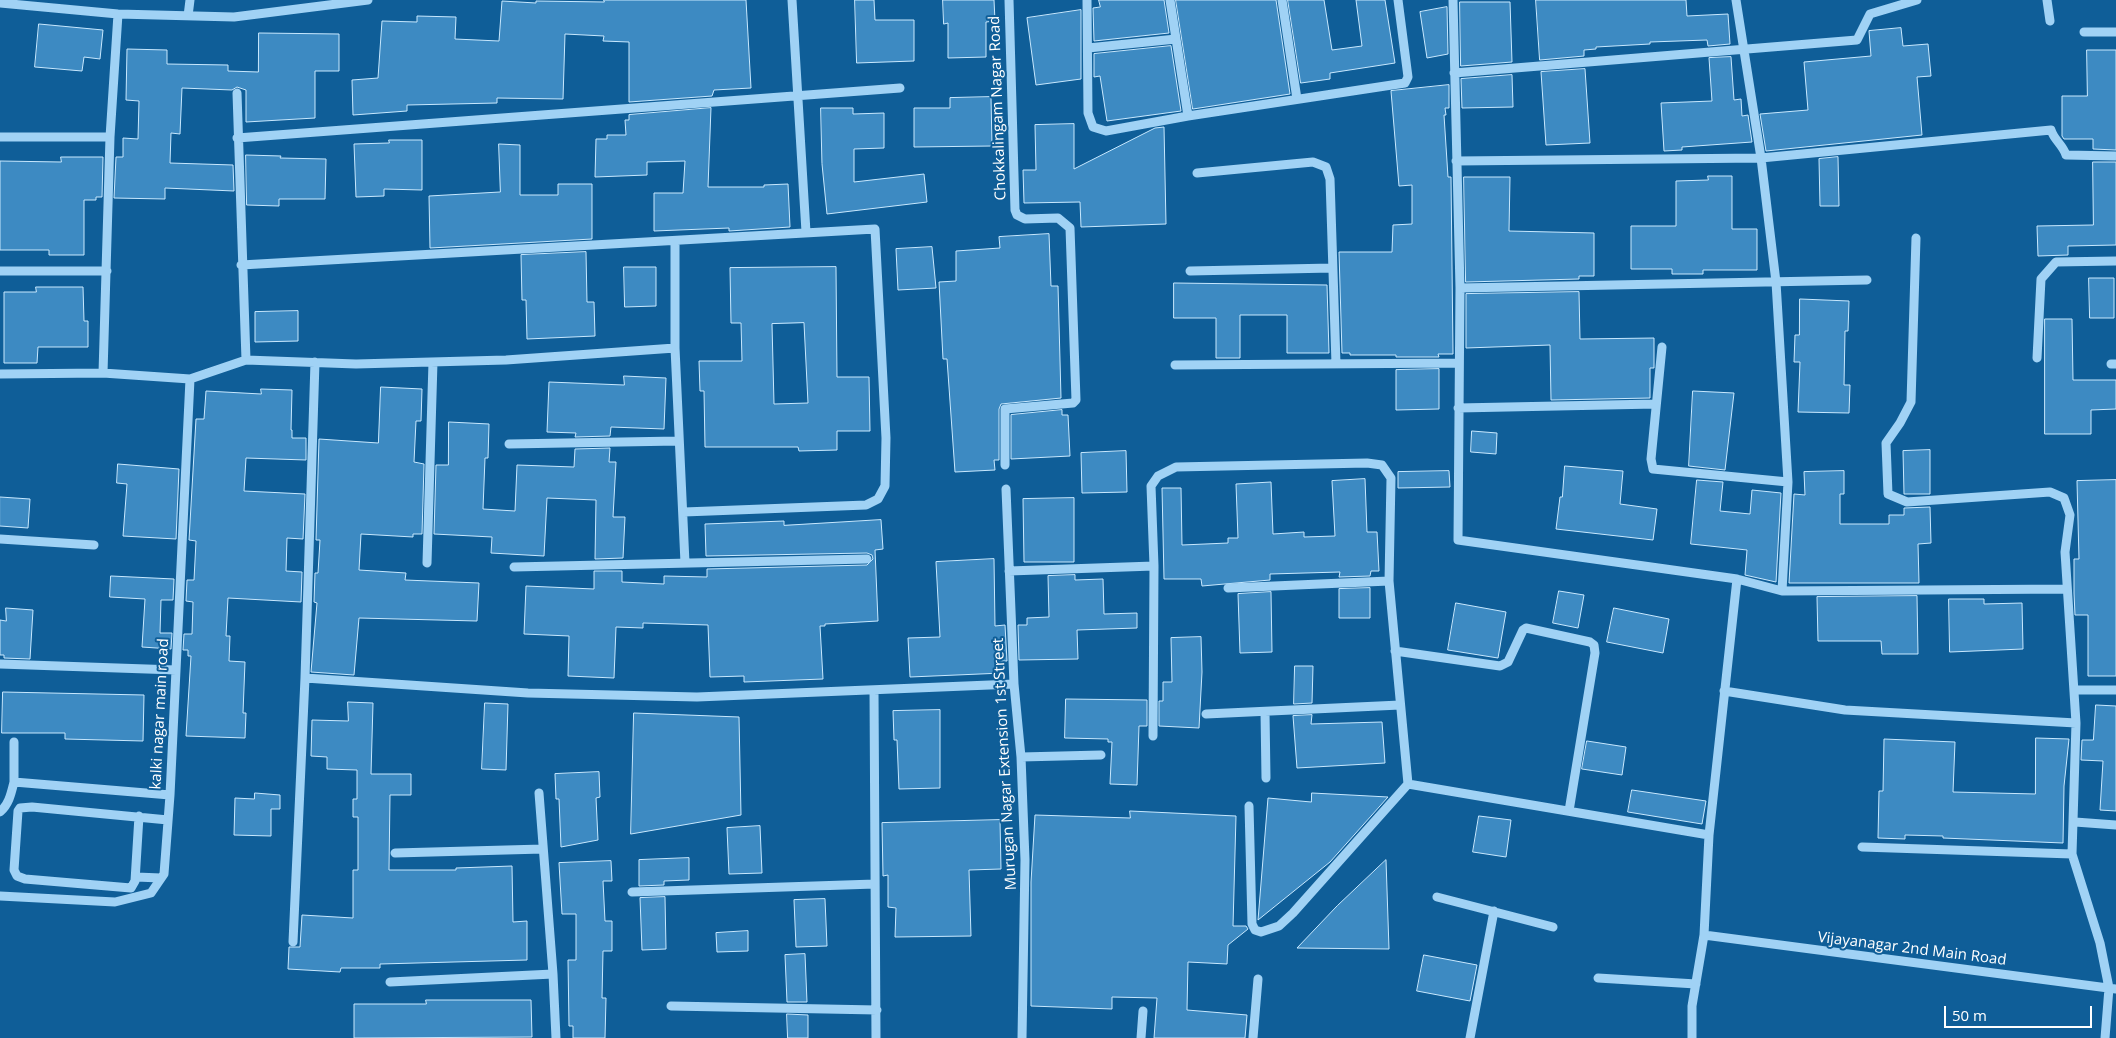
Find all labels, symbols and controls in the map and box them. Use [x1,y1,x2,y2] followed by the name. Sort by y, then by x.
[986,15,1010,201] street label: Chokkalingam Nagar Road
[989,637,1021,891] street label: Murugan Nagar Extension 1st Street
[147,638,173,790] street label: kalki nagar main road
[1817,928,2007,970] street label: Vijayanagar 2nd Main Road
[1946,996,2094,1028] scale bar
[1952,1005,1987,1025] text: 50 m

